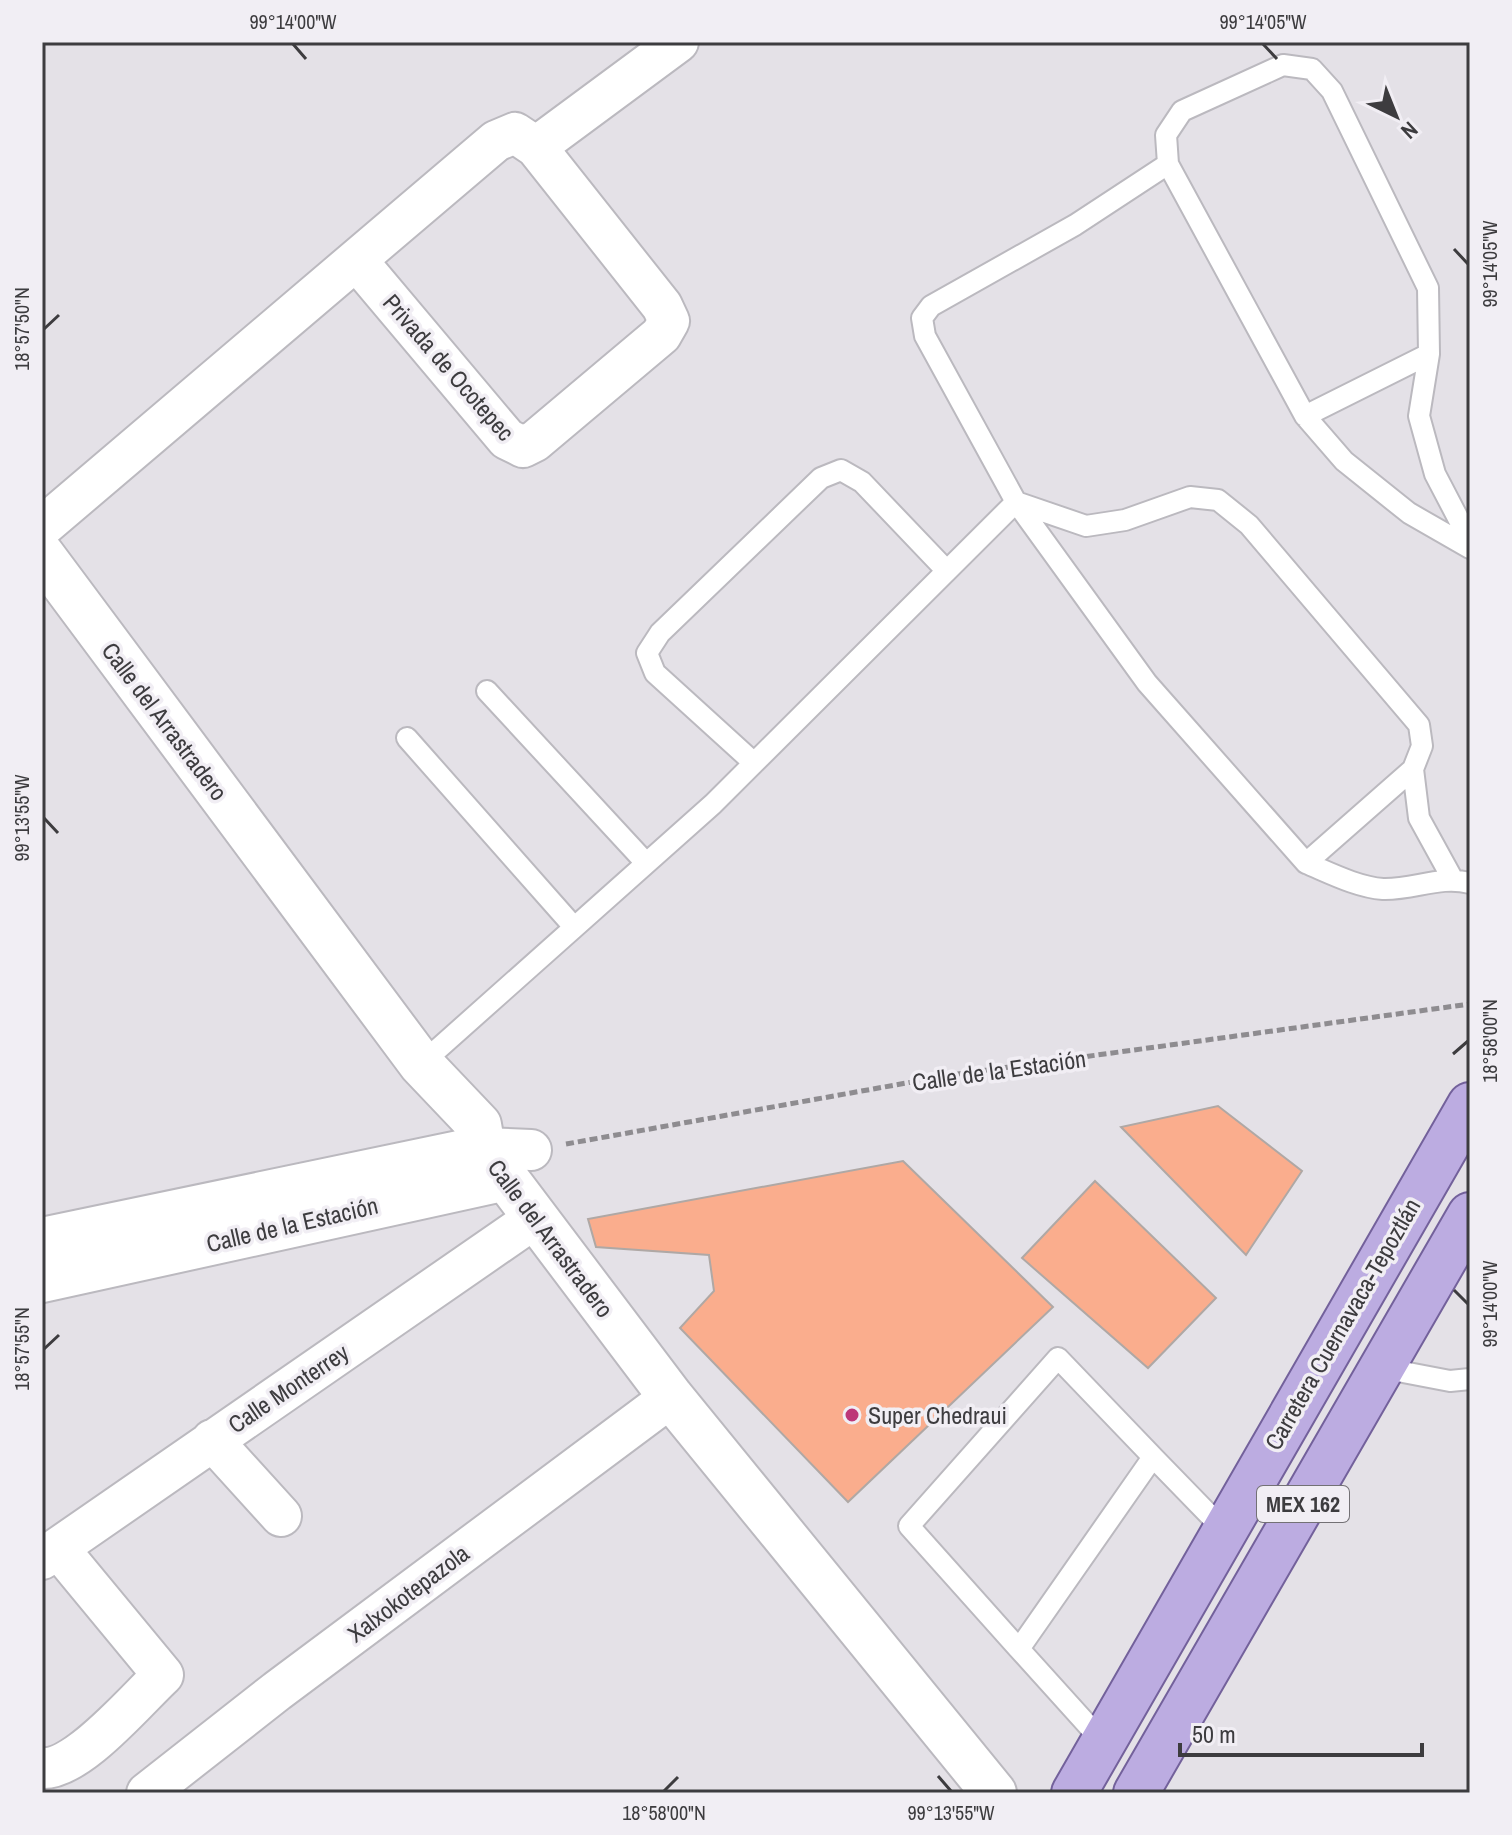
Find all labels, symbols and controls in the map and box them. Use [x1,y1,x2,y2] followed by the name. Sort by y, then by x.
[249,8,337,35] text: 99°14'00"W
[1219,8,1307,35] text: 99°14'05"W
[1356,76,1436,156] north arrow
[1395,115,1425,146] text: N
[1476,220,1503,308] text: 99°14'05"W
[8,287,35,371] text: 18°57'50"N
[376,287,522,447] street label: Privada de Ocotepec
[95,635,235,807] street label: Calle del Arrastradero
[8,774,35,862] text: 99°13'55"W
[1476,999,1503,1083] text: 18°58'00"N
[910,1042,1088,1098] street label: Calle de la Estación
[481,1152,621,1324] street label: Calle del Arrastradero
[203,1189,381,1259] street label: Calle de la Estación
[1257,1192,1427,1456] street label: Carretera Cuernavaca-Tepoztlán
[1476,1260,1503,1348] text: 99°14'00"W
[8,1307,35,1391] text: 18°57'55"N
[221,1336,355,1440] street label: Calle Monterrey
[868,1399,1007,1431] place label: Super Chedraui
[843,1406,861,1424] marker: Super Chedraui
[1257,1486,1349,1522] road number: MEX 162
[341,1537,475,1649] street label: Xalxokotepazola
[1180,1707,1422,1757] scale bar
[1192,1718,1236,1750] text: 50 m
[622,1799,706,1826] text: 18°58'00"N
[907,1799,995,1826] text: 99°13'55"W

